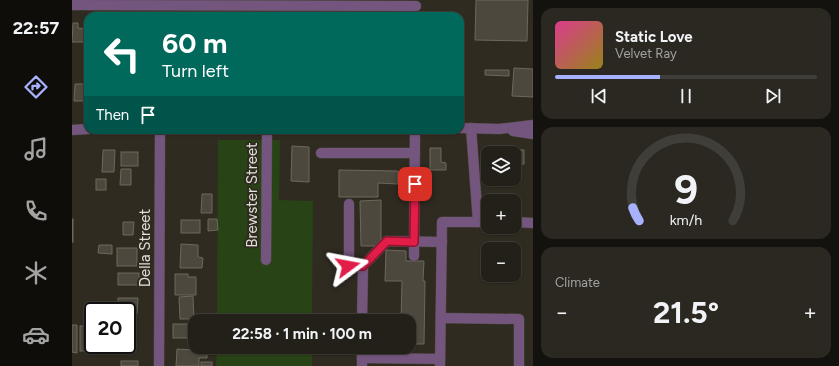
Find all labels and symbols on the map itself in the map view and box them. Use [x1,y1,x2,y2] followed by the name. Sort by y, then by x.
[243,142,261,248] street label: Brewster Street
[398,167,432,201] pin
[136,208,154,287] street label: Della Street
[327,245,369,287] position arrow
[84,302,136,354] speed limit sign: 20

